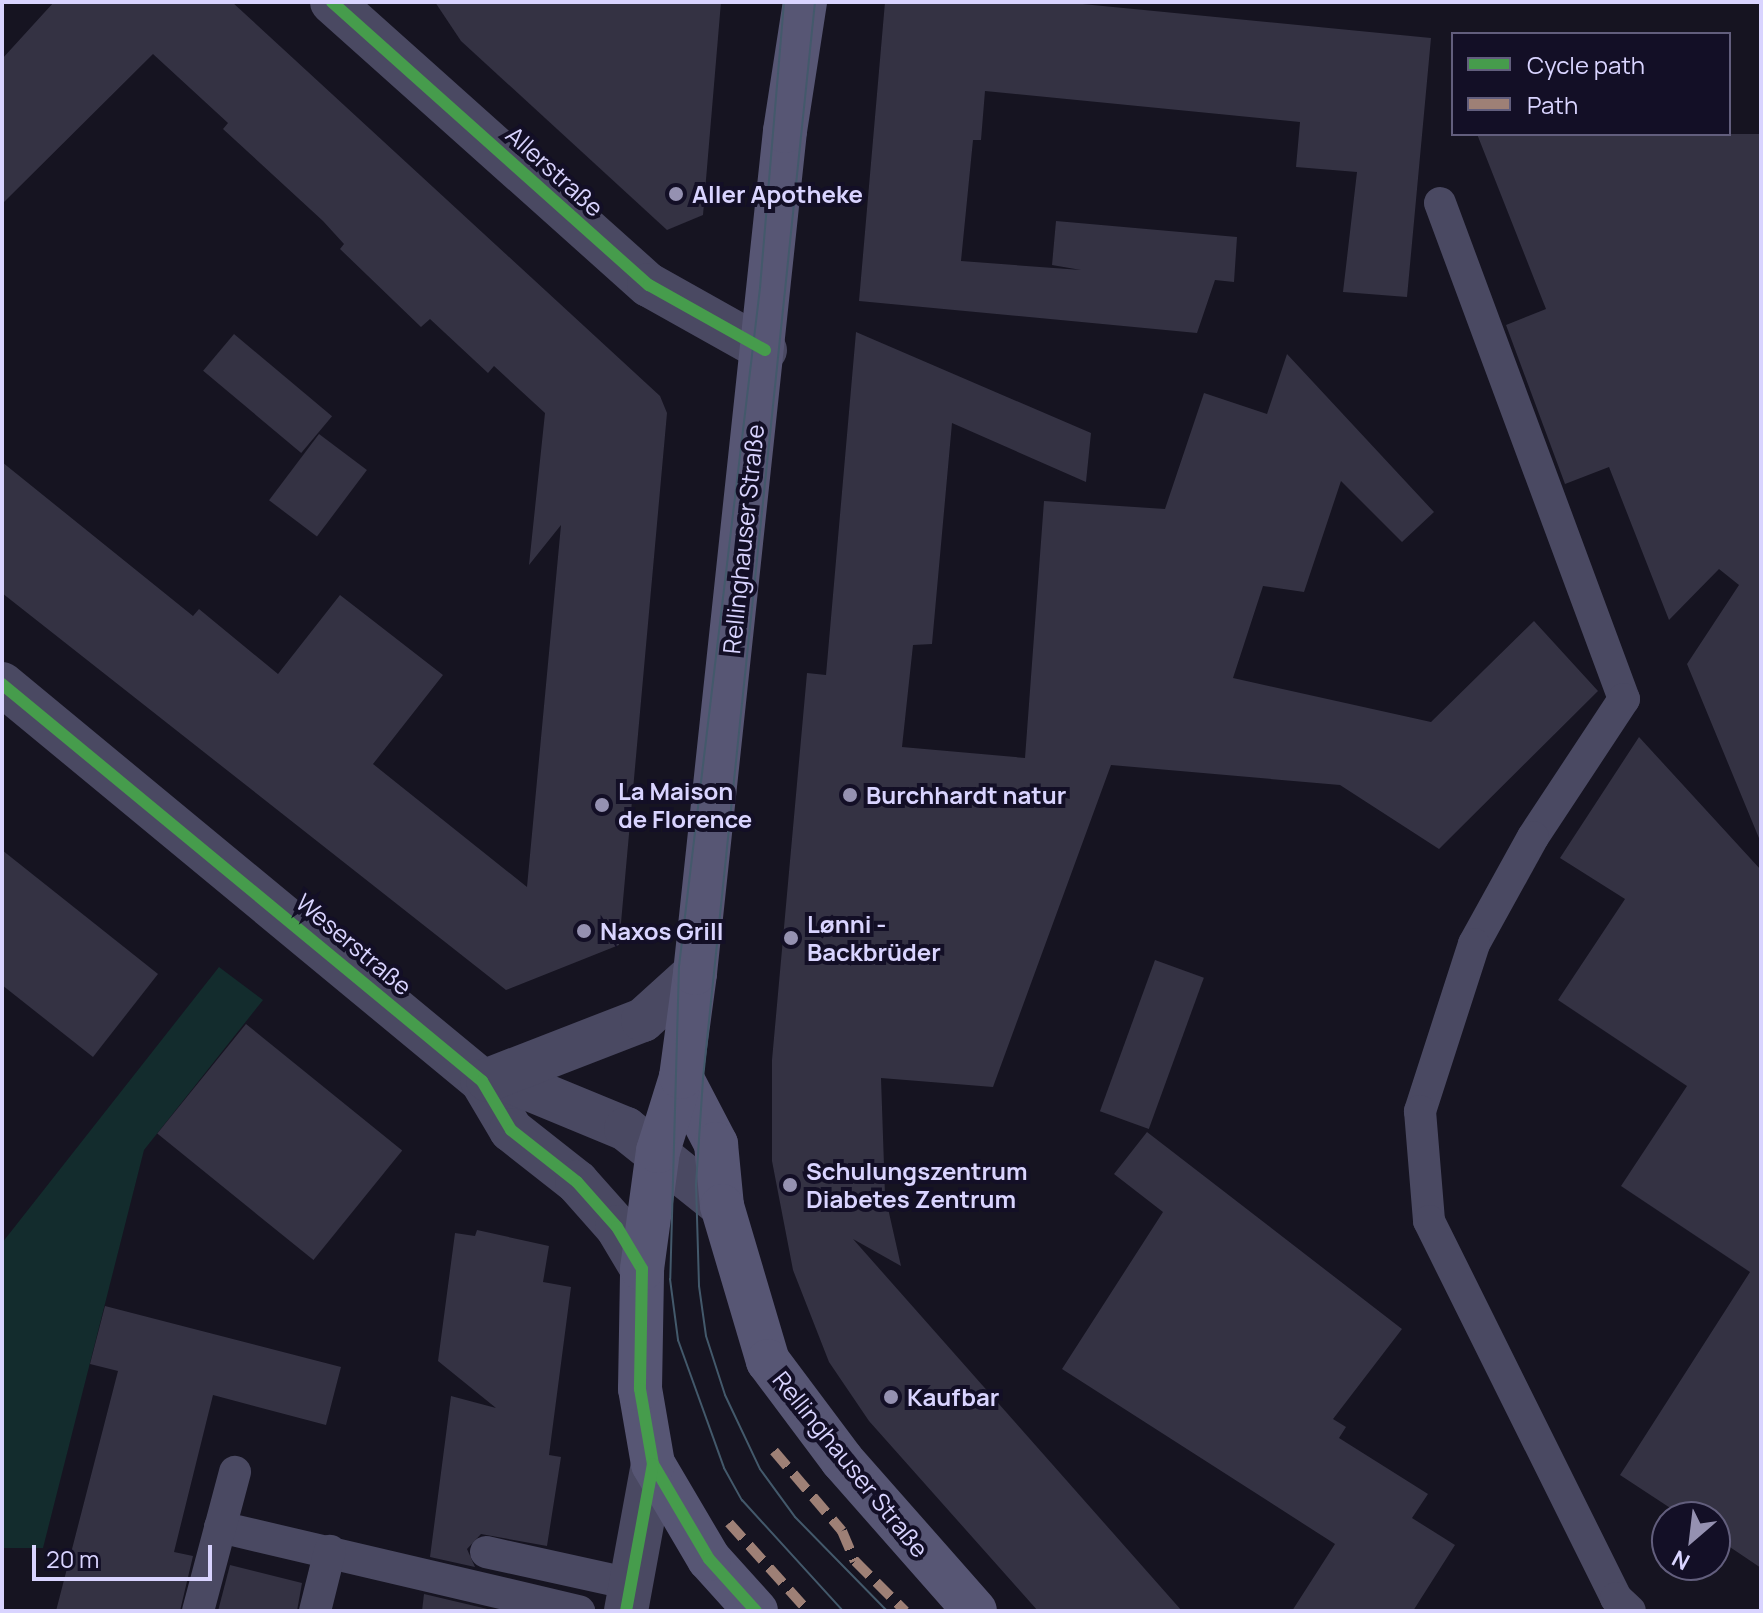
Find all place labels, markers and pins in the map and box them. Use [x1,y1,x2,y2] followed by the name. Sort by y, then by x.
[692,180,863,208] place label: Aller Apotheke
[667,185,685,203] marker: Aller Apotheke
[618,777,752,833] place label: La Maison de Florence
[866,781,1066,809] place label: Burchhardt natur
[841,786,859,804] marker: Burchhardt natur
[593,796,611,814] marker: La Maison de Florence
[807,910,941,966] place label: Lønni - Backbrüder
[600,917,724,945] place label: Naxos Grill
[575,922,593,940] marker: Naxos Grill
[782,929,800,947] marker: Lønni - Backbrüder
[806,1157,1028,1213] place label: Schulungszentrum Diabetes Zentrum
[781,1176,799,1194] marker: Schulungszentrum Diabetes Zentrum
[907,1383,999,1411] place label: Kaufbar
[882,1388,900,1406] marker: Kaufbar

